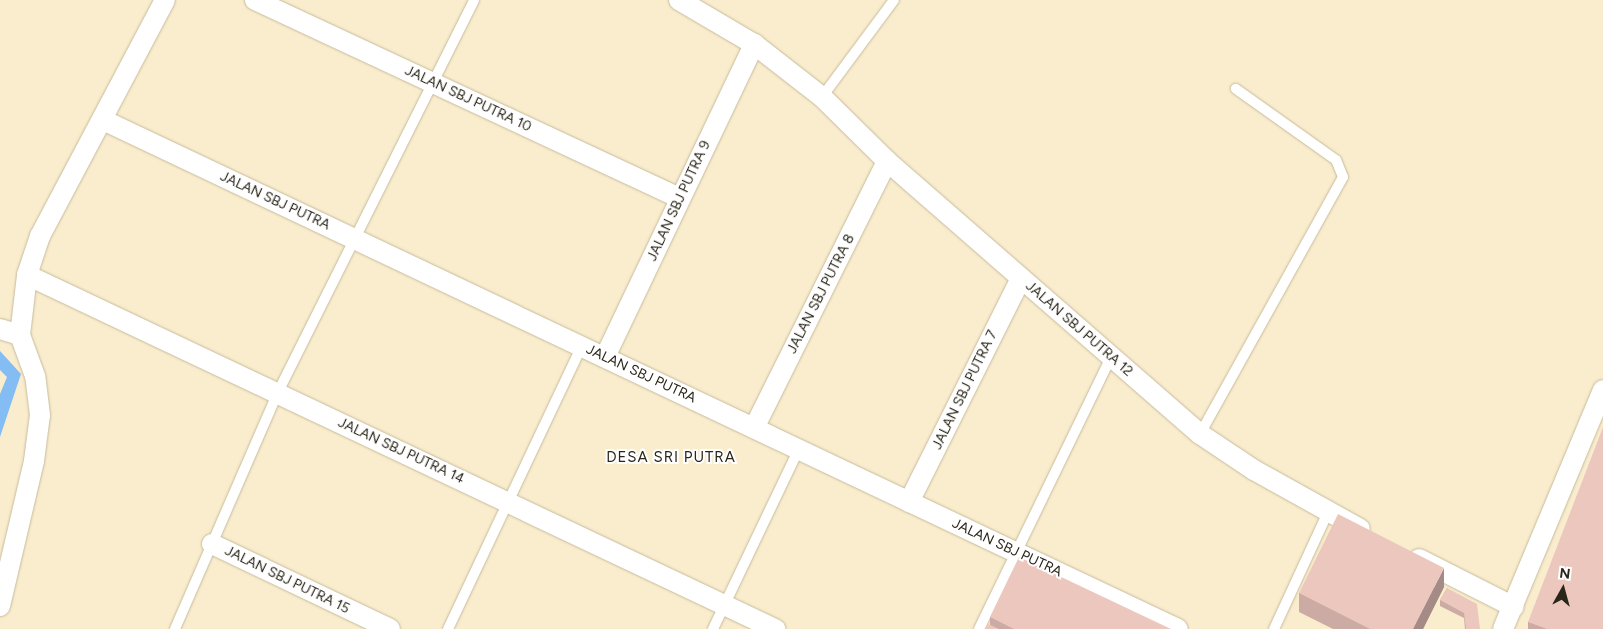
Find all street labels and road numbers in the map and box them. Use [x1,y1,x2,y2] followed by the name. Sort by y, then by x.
[402,62,534,136] street label: JALAN SBJ PUTRA 10
[644,138,714,264] street label: JALAN SBJ PUTRA 9
[217,168,333,234] street label: JALAN SBJ PUTRA
[784,232,858,356] street label: JALAN SBJ PUTRA 8
[1022,278,1136,380] street label: JALAN SBJ PUTRA 12
[929,328,1001,452] street label: JALAN SBJ PUTRA 7
[583,341,699,407] street label: JALAN SBJ PUTRA
[335,414,467,488] street label: JALAN SBJ PUTRA 14
[949,515,1065,581] street label: JALAN SBJ PUTRA
[222,542,352,618] street label: JALAN SBJ PUTRA 15

